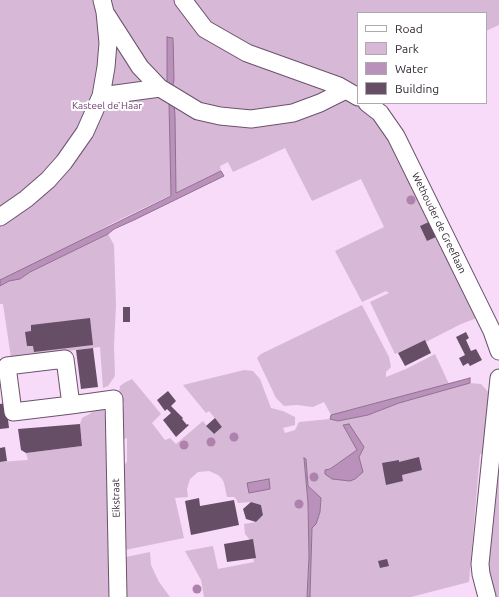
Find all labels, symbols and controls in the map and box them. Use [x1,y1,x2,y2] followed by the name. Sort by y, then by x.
[357,12,487,104] legend
[395,22,423,35] text: Road
[395,42,419,55] text: Park
[395,62,428,75] text: Water
[395,82,439,95] text: Building
[72,100,142,112] park label: Kasteel de Haar
[409,171,469,275] street label: Wethouder de Greeflaan
[110,478,122,518] street label: Eikstraat

